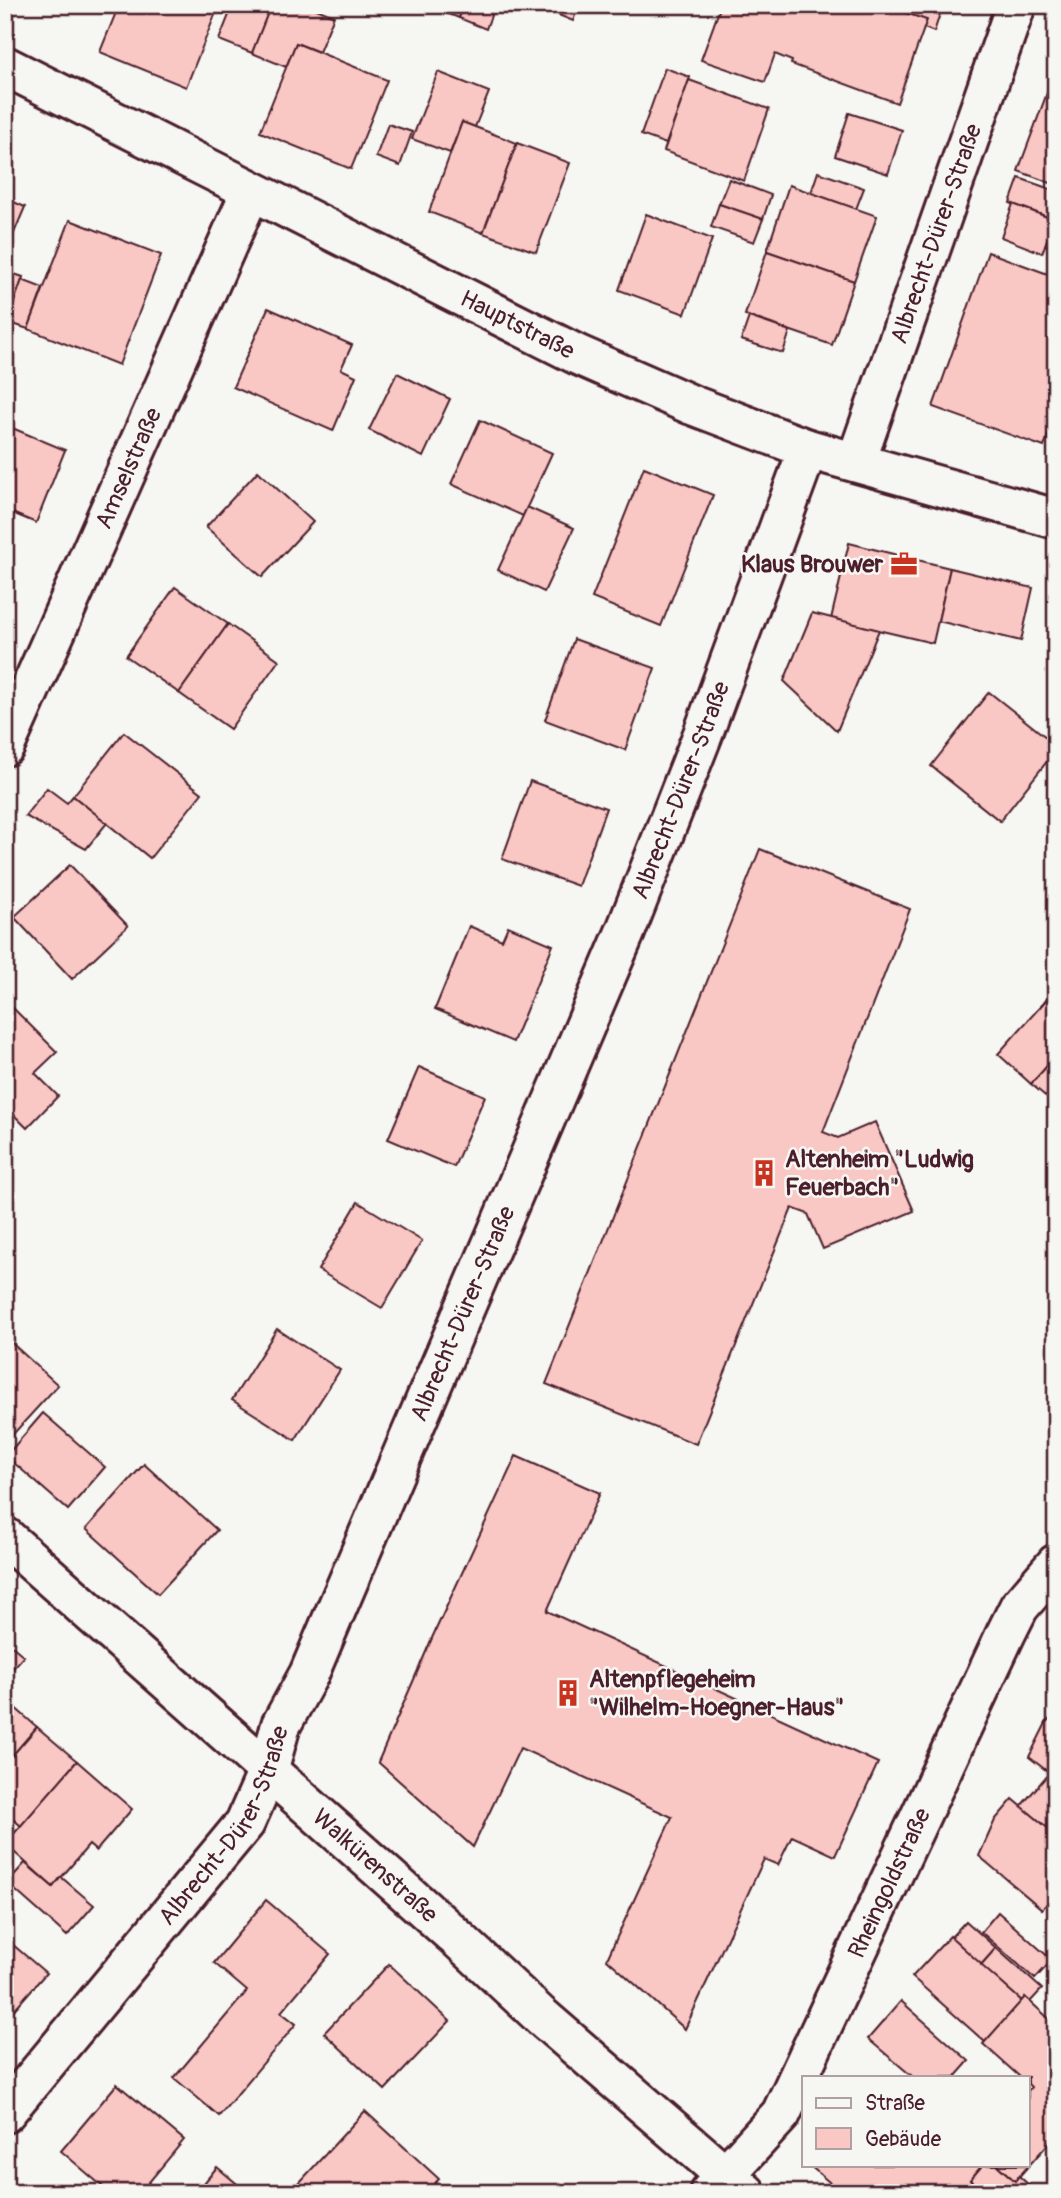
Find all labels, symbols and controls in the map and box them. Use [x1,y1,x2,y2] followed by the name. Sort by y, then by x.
[884,120,988,347] street label: Albrecht-Dürer-Straße
[456,284,580,365] street label: Hauptstraße
[89,403,168,533] street label: Amselstraße
[889,549,919,579] office icon: Klaus Brouwer
[741,550,883,579] place label: Klaus Brouwer
[625,677,736,903] street label: Albrecht-Dürer-Straße
[785,1145,974,1202] place label: Altenheim "Ludwig Feuerbach"
[749,1158,779,1188] building icon: Altenheim "Ludwig Feuerbach"
[404,1201,521,1426] street label: Albrecht-Dürer-Straße
[589,1665,844,1722] place label: Altenpflegeheim "Wilhelm-Hoegner-Haus"
[553,1678,583,1708] building icon: Altenpflegeheim "Wilhelm-Hoegner-Haus"
[152,1722,295,1931] street label: Albrecht-Dürer-Straße
[307,1802,444,1929] street label: Walkürenstraße
[842,1803,937,1963] street label: Rheingoldstraße
[802,2076,1030,2166] legend
[865,2090,925,2117] text: Straße
[865,2126,942,2153] text: Gebäude

